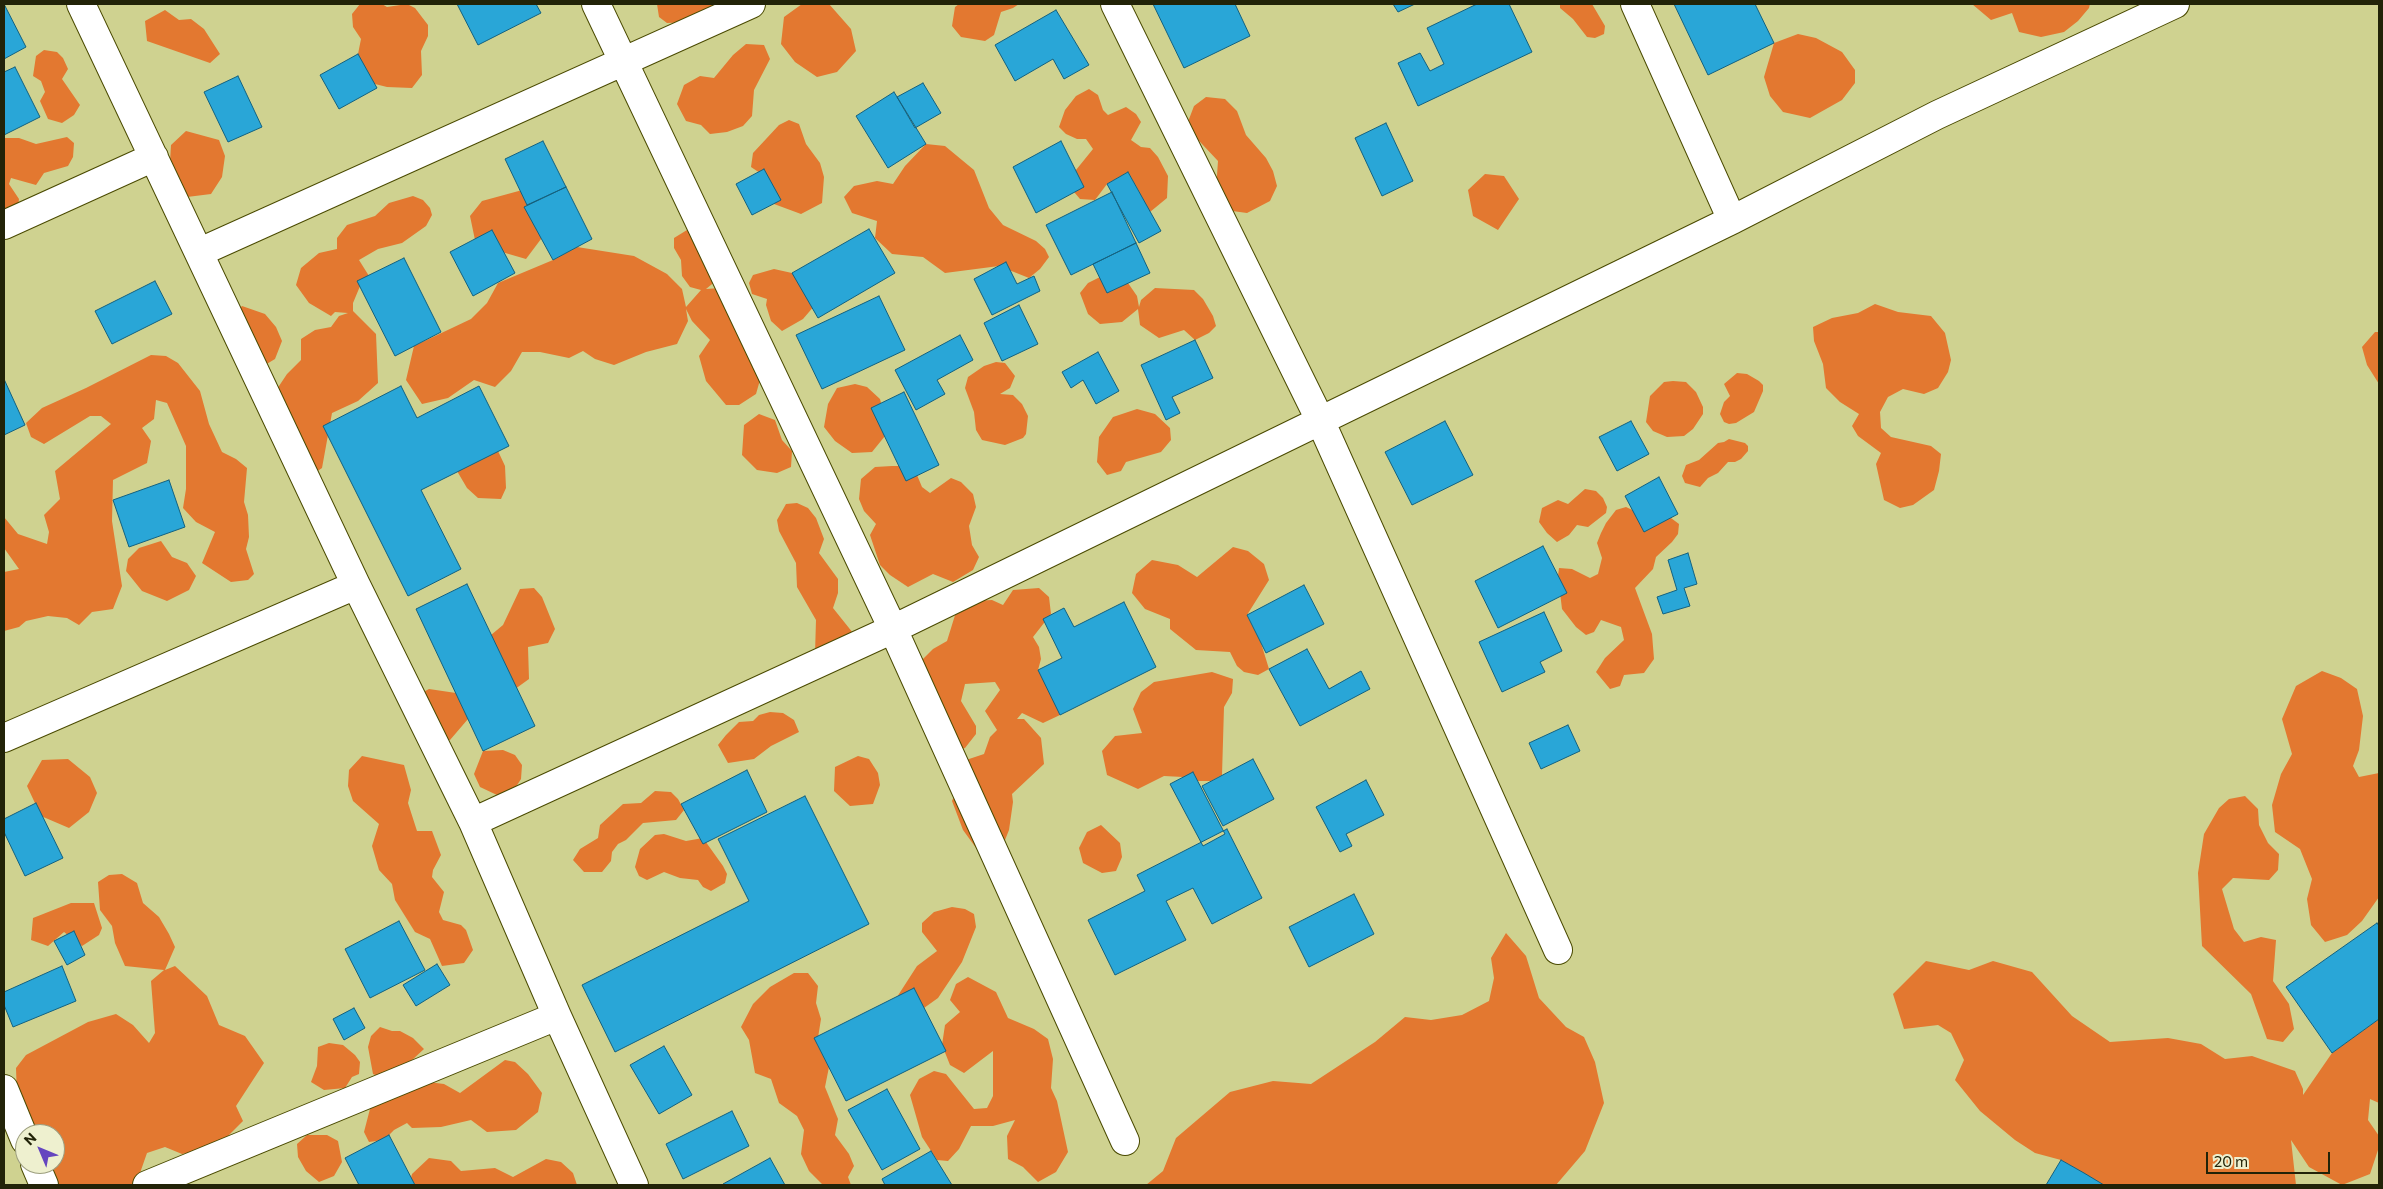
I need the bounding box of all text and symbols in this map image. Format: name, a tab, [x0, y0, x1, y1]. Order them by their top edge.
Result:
north arrow	[15, 1124, 65, 1174]
text: N	[20, 1129, 39, 1148]
scale bar	[2208, 1142, 2332, 1174]
text: 20 m	[2214, 1152, 2248, 1170]

